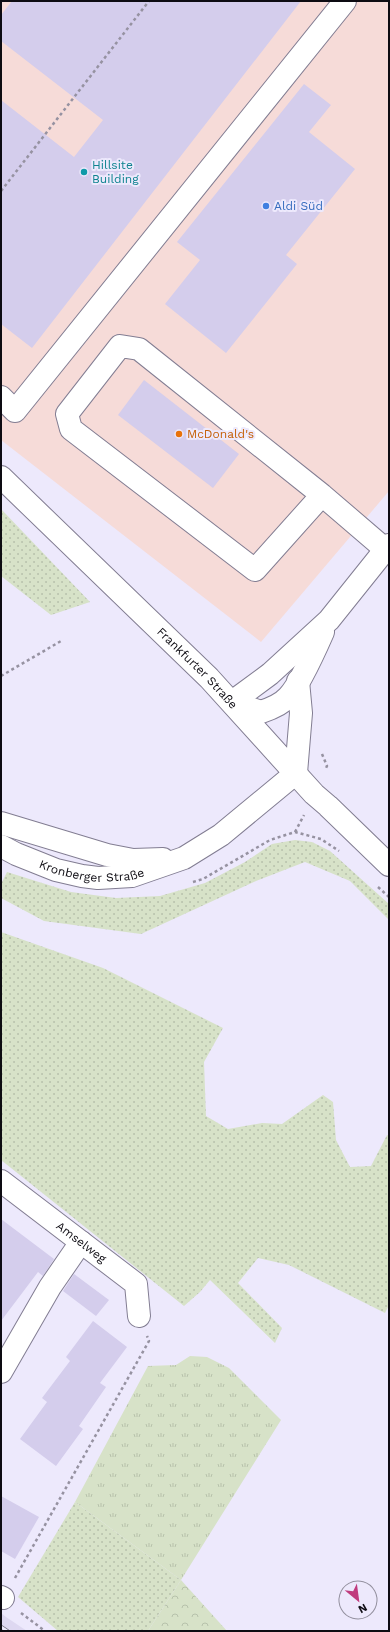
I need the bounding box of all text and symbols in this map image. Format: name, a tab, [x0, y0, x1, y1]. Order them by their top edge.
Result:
place label: Hillsite Building	[92, 158, 139, 186]
marker: Hillsite Building	[79, 167, 89, 177]
place label: Aldi Süd	[274, 199, 323, 213]
marker: Aldi Süd	[261, 201, 271, 211]
place label: McDonald's	[187, 427, 254, 441]
marker: McDonald's	[174, 429, 184, 439]
street label: Frankfurter Straße	[154, 625, 240, 712]
street label: Kronberger Straße	[37, 857, 146, 885]
street label: Amselweg	[53, 1219, 110, 1266]
north arrow	[338, 1580, 378, 1620]
text: N	[356, 1601, 369, 1616]

